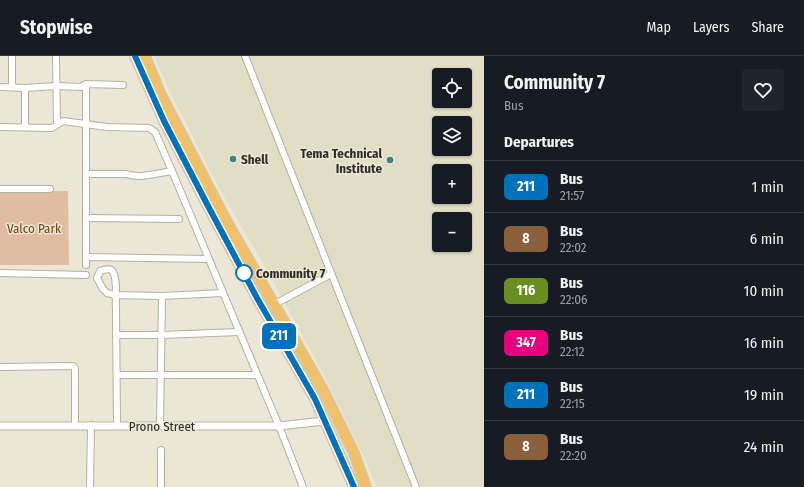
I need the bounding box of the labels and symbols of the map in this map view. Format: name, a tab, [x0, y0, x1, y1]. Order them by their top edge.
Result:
place label: Tema Technical Institute	[300, 146, 382, 176]
place label: Shell	[241, 152, 269, 167]
marker: Shell	[228, 154, 238, 164]
marker: Tema Technical Institute	[385, 155, 395, 165]
park label: Valco Park	[7, 221, 62, 236]
marker: Community 7	[235, 264, 253, 282]
place label: Community 7	[256, 266, 326, 281]
line badge: 211	[256, 323, 302, 349]
street label: Prono Street	[129, 419, 196, 434]

